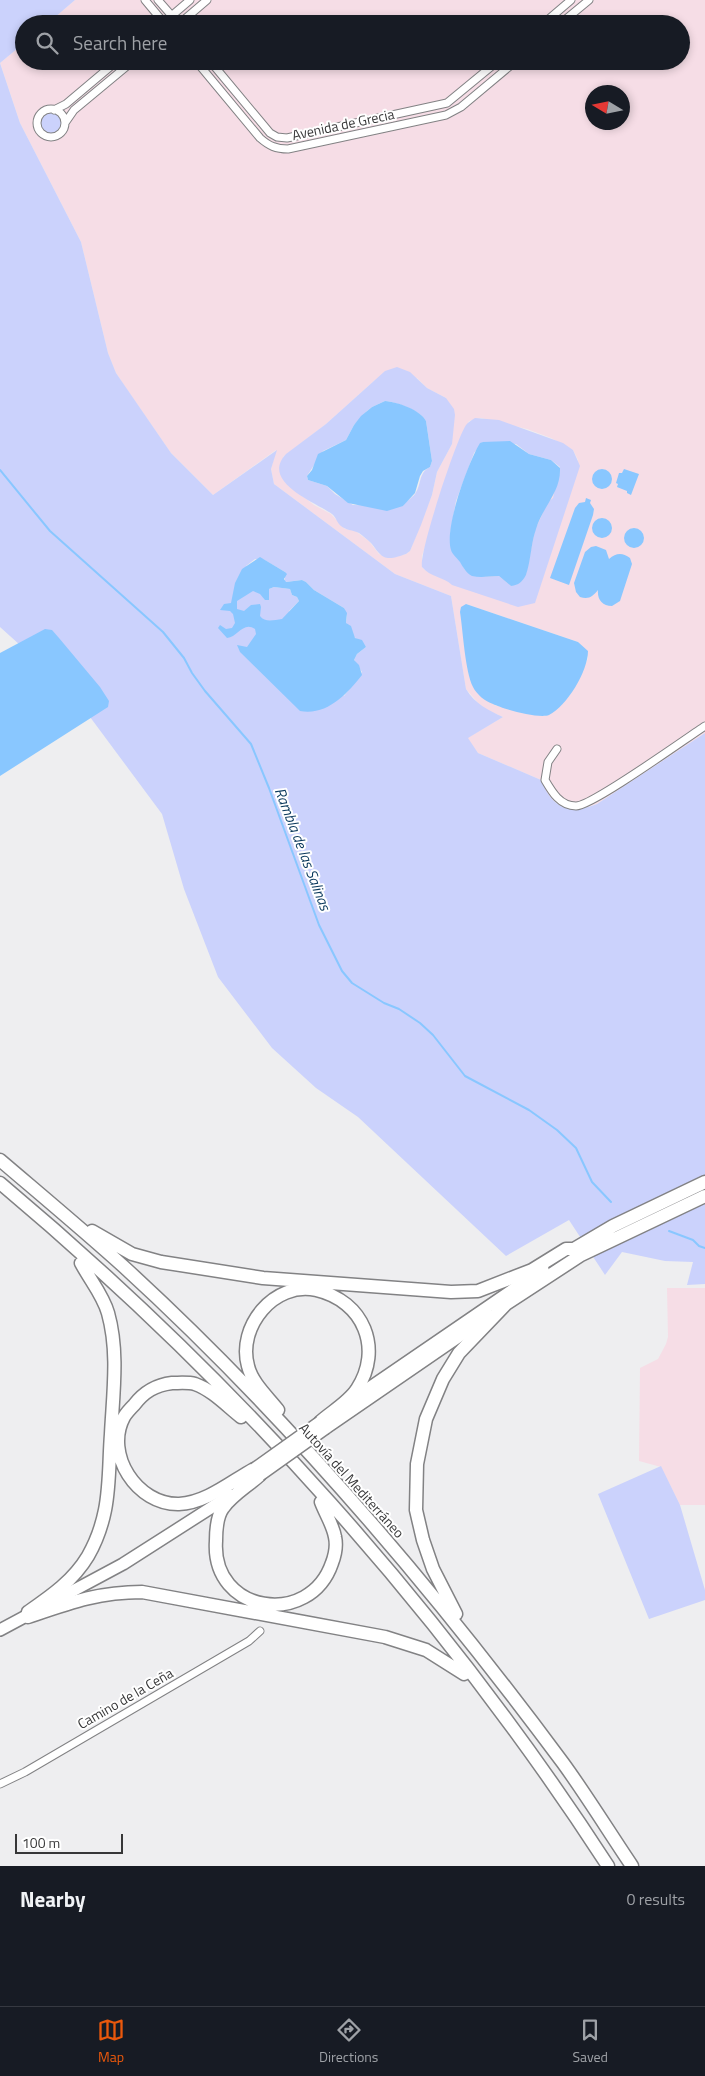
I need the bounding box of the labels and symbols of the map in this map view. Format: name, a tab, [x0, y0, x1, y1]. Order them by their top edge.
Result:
north arrow	[585, 85, 630, 130]
street label: Avenida de Grecia	[290, 103, 396, 145]
water label: Rambla de las Salinas	[269, 784, 338, 915]
street label: Autovía del Mediterráneo	[294, 1418, 410, 1542]
street label: Camino de la Ceña	[73, 1662, 177, 1734]
scale bar	[15, 1831, 122, 1854]

